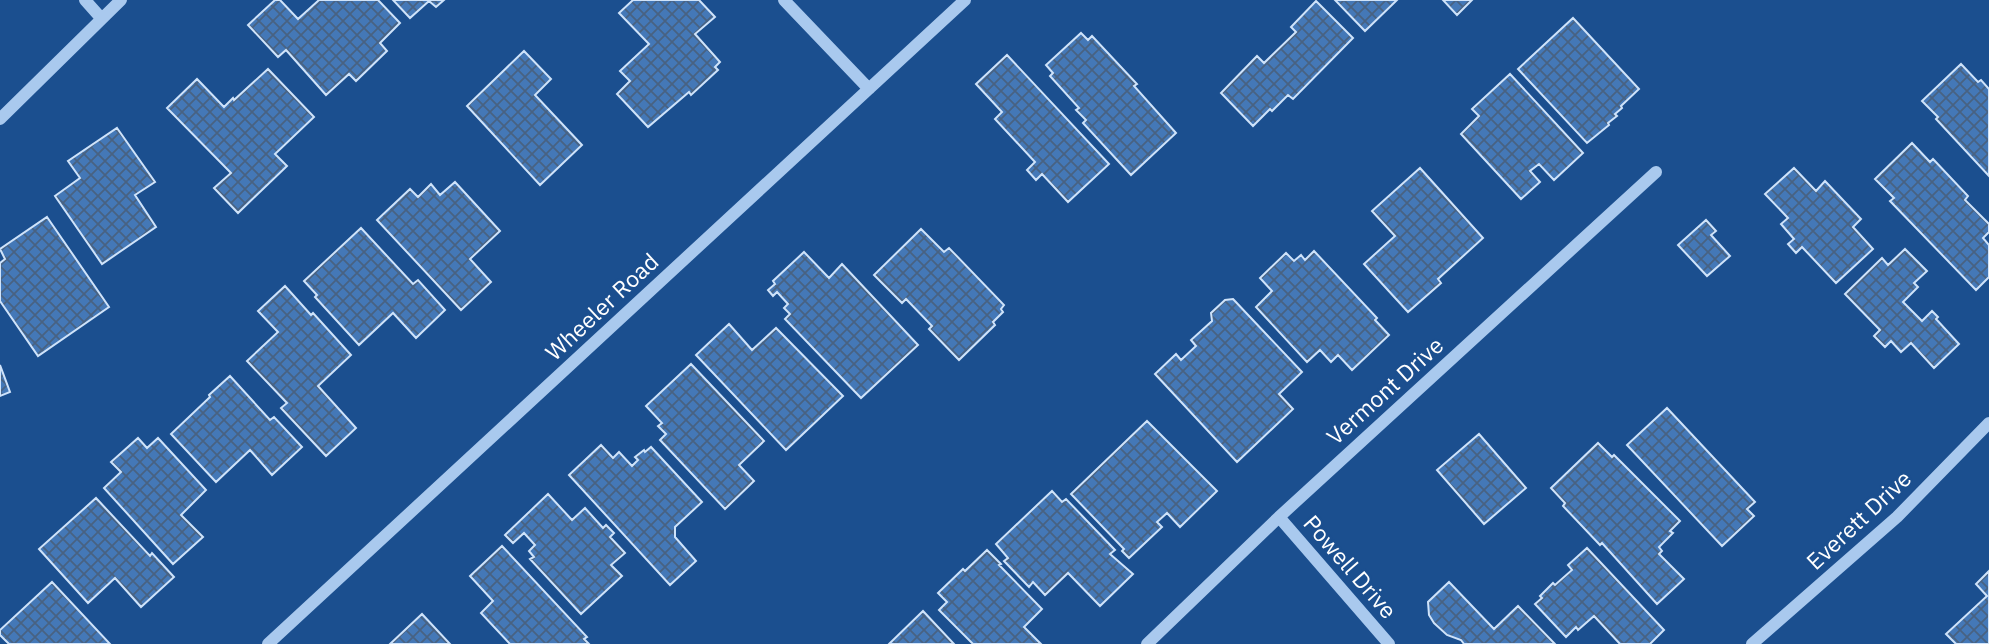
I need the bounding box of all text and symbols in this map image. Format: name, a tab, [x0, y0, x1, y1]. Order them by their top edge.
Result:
street label: Wheeler Road	[538, 246, 664, 366]
street label: Vermont Drive	[1320, 330, 1449, 451]
street label: Everett Drive	[1799, 463, 1917, 576]
street label: Powell Drive	[1298, 508, 1404, 624]

